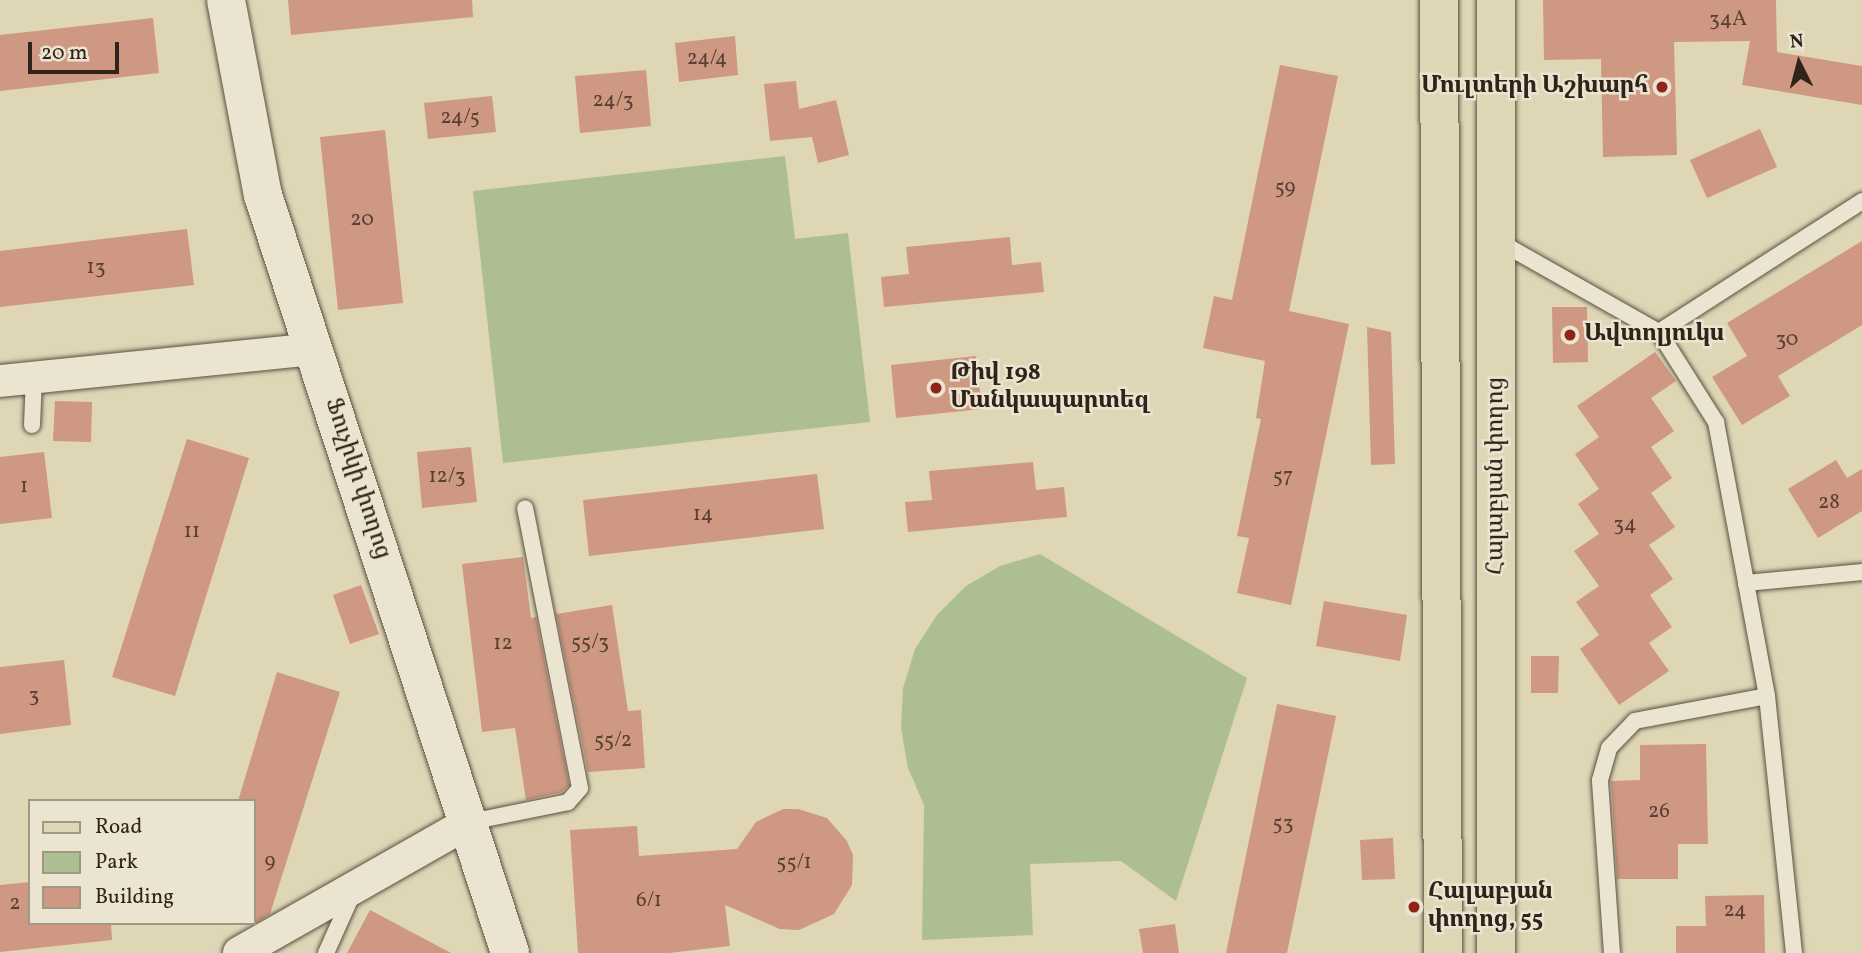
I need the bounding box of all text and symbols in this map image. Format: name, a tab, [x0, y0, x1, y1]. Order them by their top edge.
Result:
house number: 34A	[1709, 7, 1747, 33]
scale bar	[32, 28, 122, 72]
north arrow	[1764, 28, 1834, 98]
text: N	[1789, 28, 1805, 56]
text: 20 m	[41, 39, 87, 68]
house number: 24/4	[687, 46, 727, 72]
place label: Մուլտերի Աշխարհ	[1421, 73, 1648, 101]
marker: Մուլտերի Աշխարհ	[1654, 79, 1670, 95]
house number: 24/3	[593, 88, 633, 114]
house number: 24/5	[440, 105, 480, 131]
house number: 59	[1275, 175, 1295, 201]
house number: 20	[350, 207, 374, 233]
house number: 13	[87, 255, 105, 281]
place label: Ավտոլյուկս	[1584, 321, 1724, 349]
marker: Ավտոլյուկս	[1562, 327, 1578, 343]
house number: 30	[1776, 327, 1798, 353]
place label: Թիվ 198 Մանկապարտեզ	[950, 360, 1150, 416]
street label: Հալաբյան փողոց	[1483, 377, 1511, 575]
marker: Թիվ 198 Մանկապարտեզ	[928, 380, 944, 396]
street label: Ֆուչիկի փողոց	[317, 395, 397, 563]
house number: 12/3	[428, 464, 466, 490]
house number: 57	[1273, 464, 1293, 490]
house number: 1	[20, 474, 28, 500]
house number: 28	[1818, 490, 1840, 516]
house number: 14	[693, 502, 713, 528]
house number: 34	[1613, 512, 1637, 538]
house number: 11	[184, 519, 200, 545]
house number: 55/3	[571, 630, 609, 656]
house number: 12	[493, 631, 513, 657]
house number: 3	[29, 683, 39, 709]
house number: 55/2	[594, 728, 632, 754]
legend	[28, 799, 256, 925]
house number: 26	[1648, 799, 1670, 825]
house number: 53	[1273, 811, 1293, 837]
text: Road	[95, 813, 142, 842]
text: Park	[95, 848, 138, 877]
house number: 9	[265, 849, 275, 875]
house number: 55/1	[776, 850, 812, 876]
place label: Հալաբյան փողոց, 55	[1428, 879, 1553, 935]
text: Building	[95, 883, 174, 912]
house number: 6/1	[636, 888, 662, 914]
house number: 2	[9, 891, 21, 917]
house number: 24	[1723, 898, 1747, 924]
marker: Հալաբյան փողոց, 55	[1406, 899, 1422, 915]

